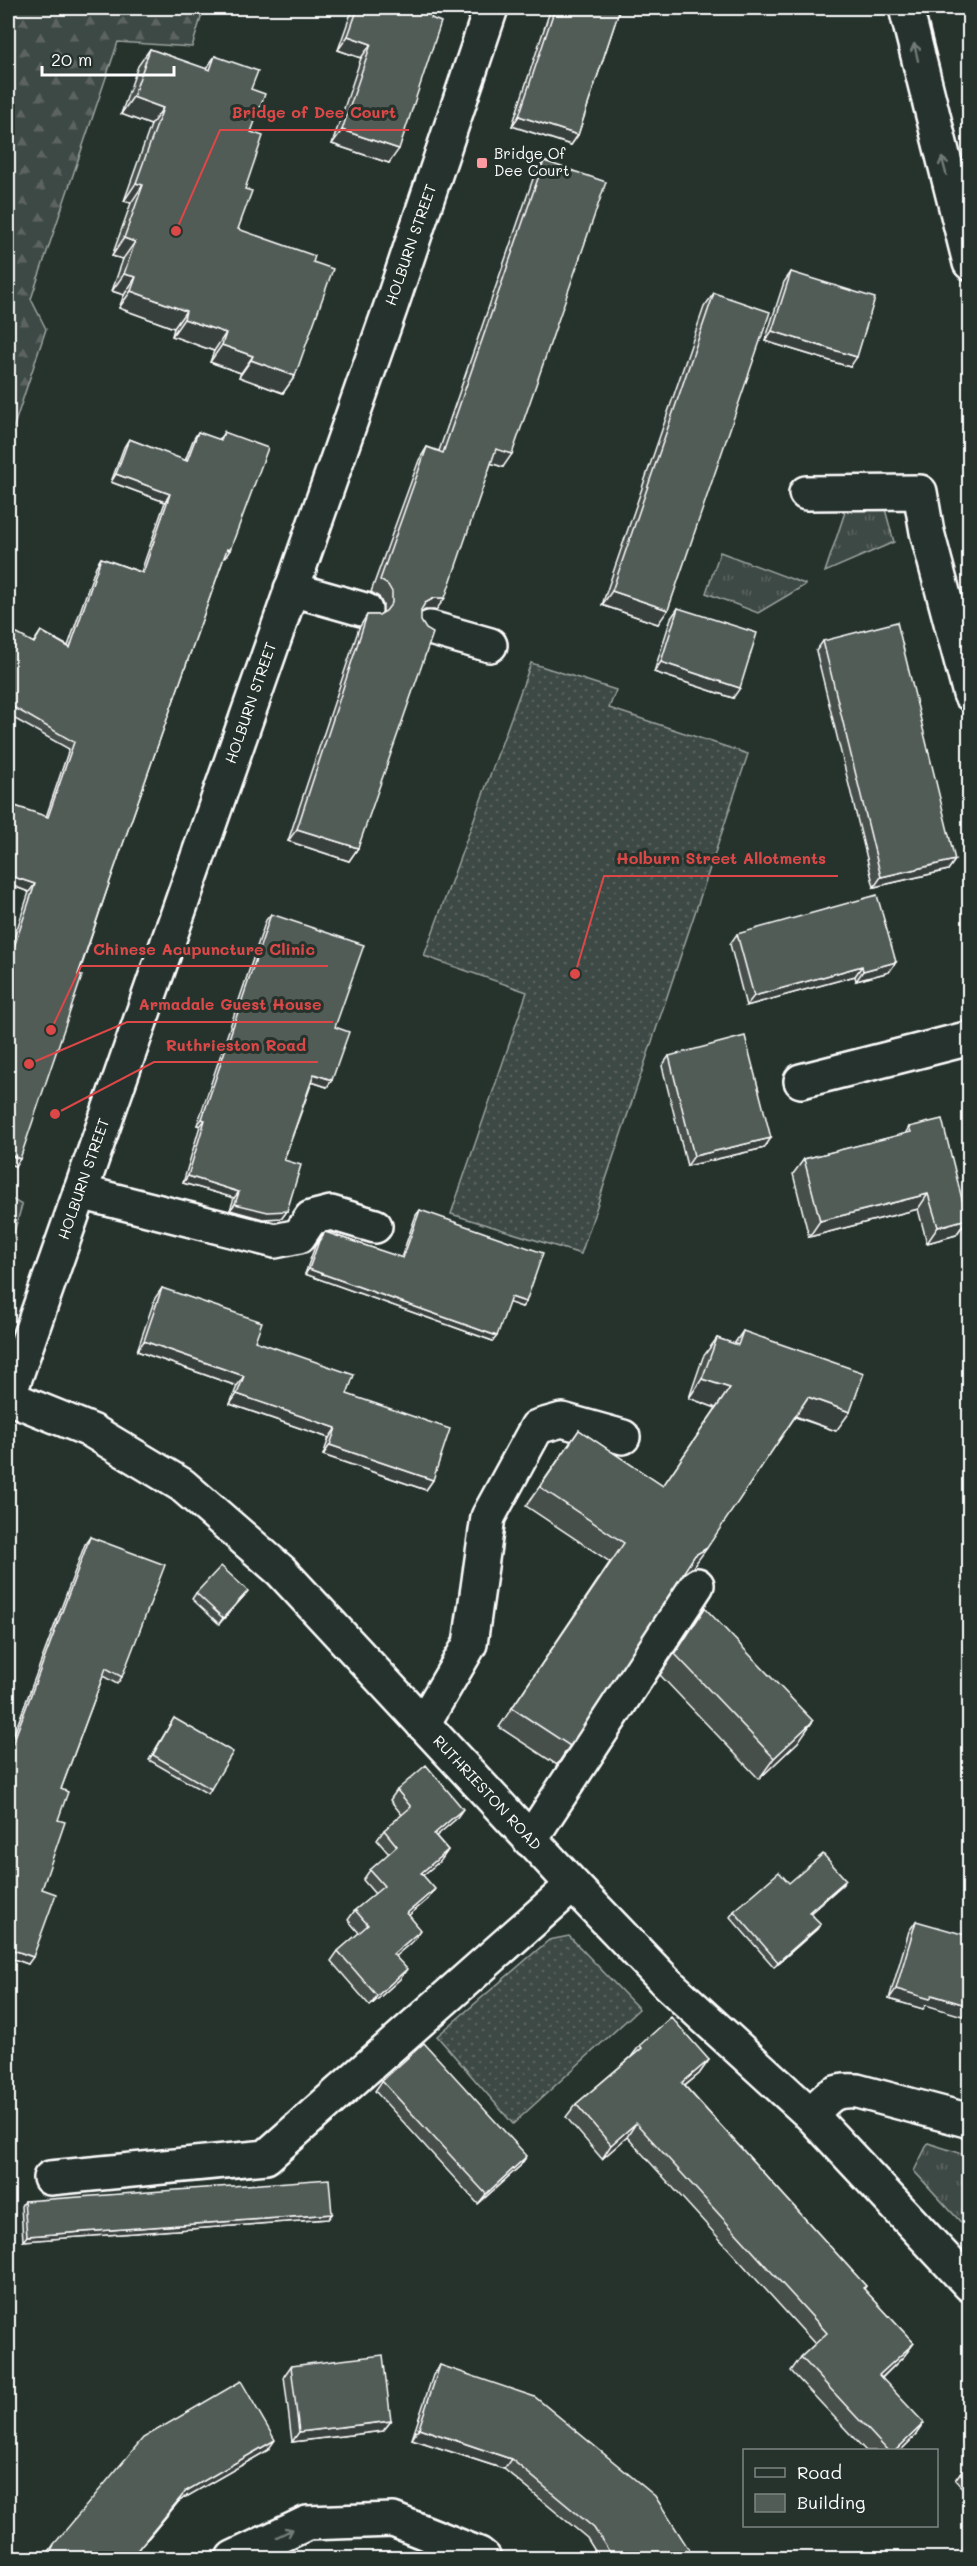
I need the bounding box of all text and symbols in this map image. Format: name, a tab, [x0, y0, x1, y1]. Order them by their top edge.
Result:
scale bar	[42, 39, 174, 77]
one-way arrow	[909, 43, 921, 62]
text: 20 m	[51, 47, 92, 71]
callout: Bridge of Dee Court	[220, 96, 409, 130]
text: Bridge of Dee Court	[232, 101, 396, 122]
place label: Bridge Of Dee Court	[494, 143, 570, 180]
marker: Bridge Of Dee Court	[475, 156, 489, 170]
one-way arrow	[938, 156, 949, 175]
street label: HOLBURN STREET	[380, 181, 440, 308]
street label: HOLBURN STREET	[220, 639, 280, 766]
callout: Holburn Street Allotments	[604, 842, 838, 876]
text: Holburn Street Allotments	[616, 847, 826, 868]
callout: Chinese Acupuncture Clinic	[81, 932, 328, 966]
text: Chinese Acupuncture Clinic	[93, 938, 315, 959]
callout: Armadale Guest House	[127, 988, 333, 1022]
text: Armadale Guest House	[139, 993, 321, 1014]
callout: Ruthrieston Road	[154, 1028, 318, 1062]
text: Ruthrieston Road	[166, 1034, 306, 1055]
street label: HOLBURN STREET	[53, 1115, 113, 1242]
street label: RUTHRIESTON ROAD	[429, 1731, 546, 1854]
legend	[743, 2449, 938, 2527]
text: Road	[797, 2460, 842, 2484]
text: Building	[797, 2490, 865, 2514]
one-way arrow	[276, 2526, 294, 2538]

